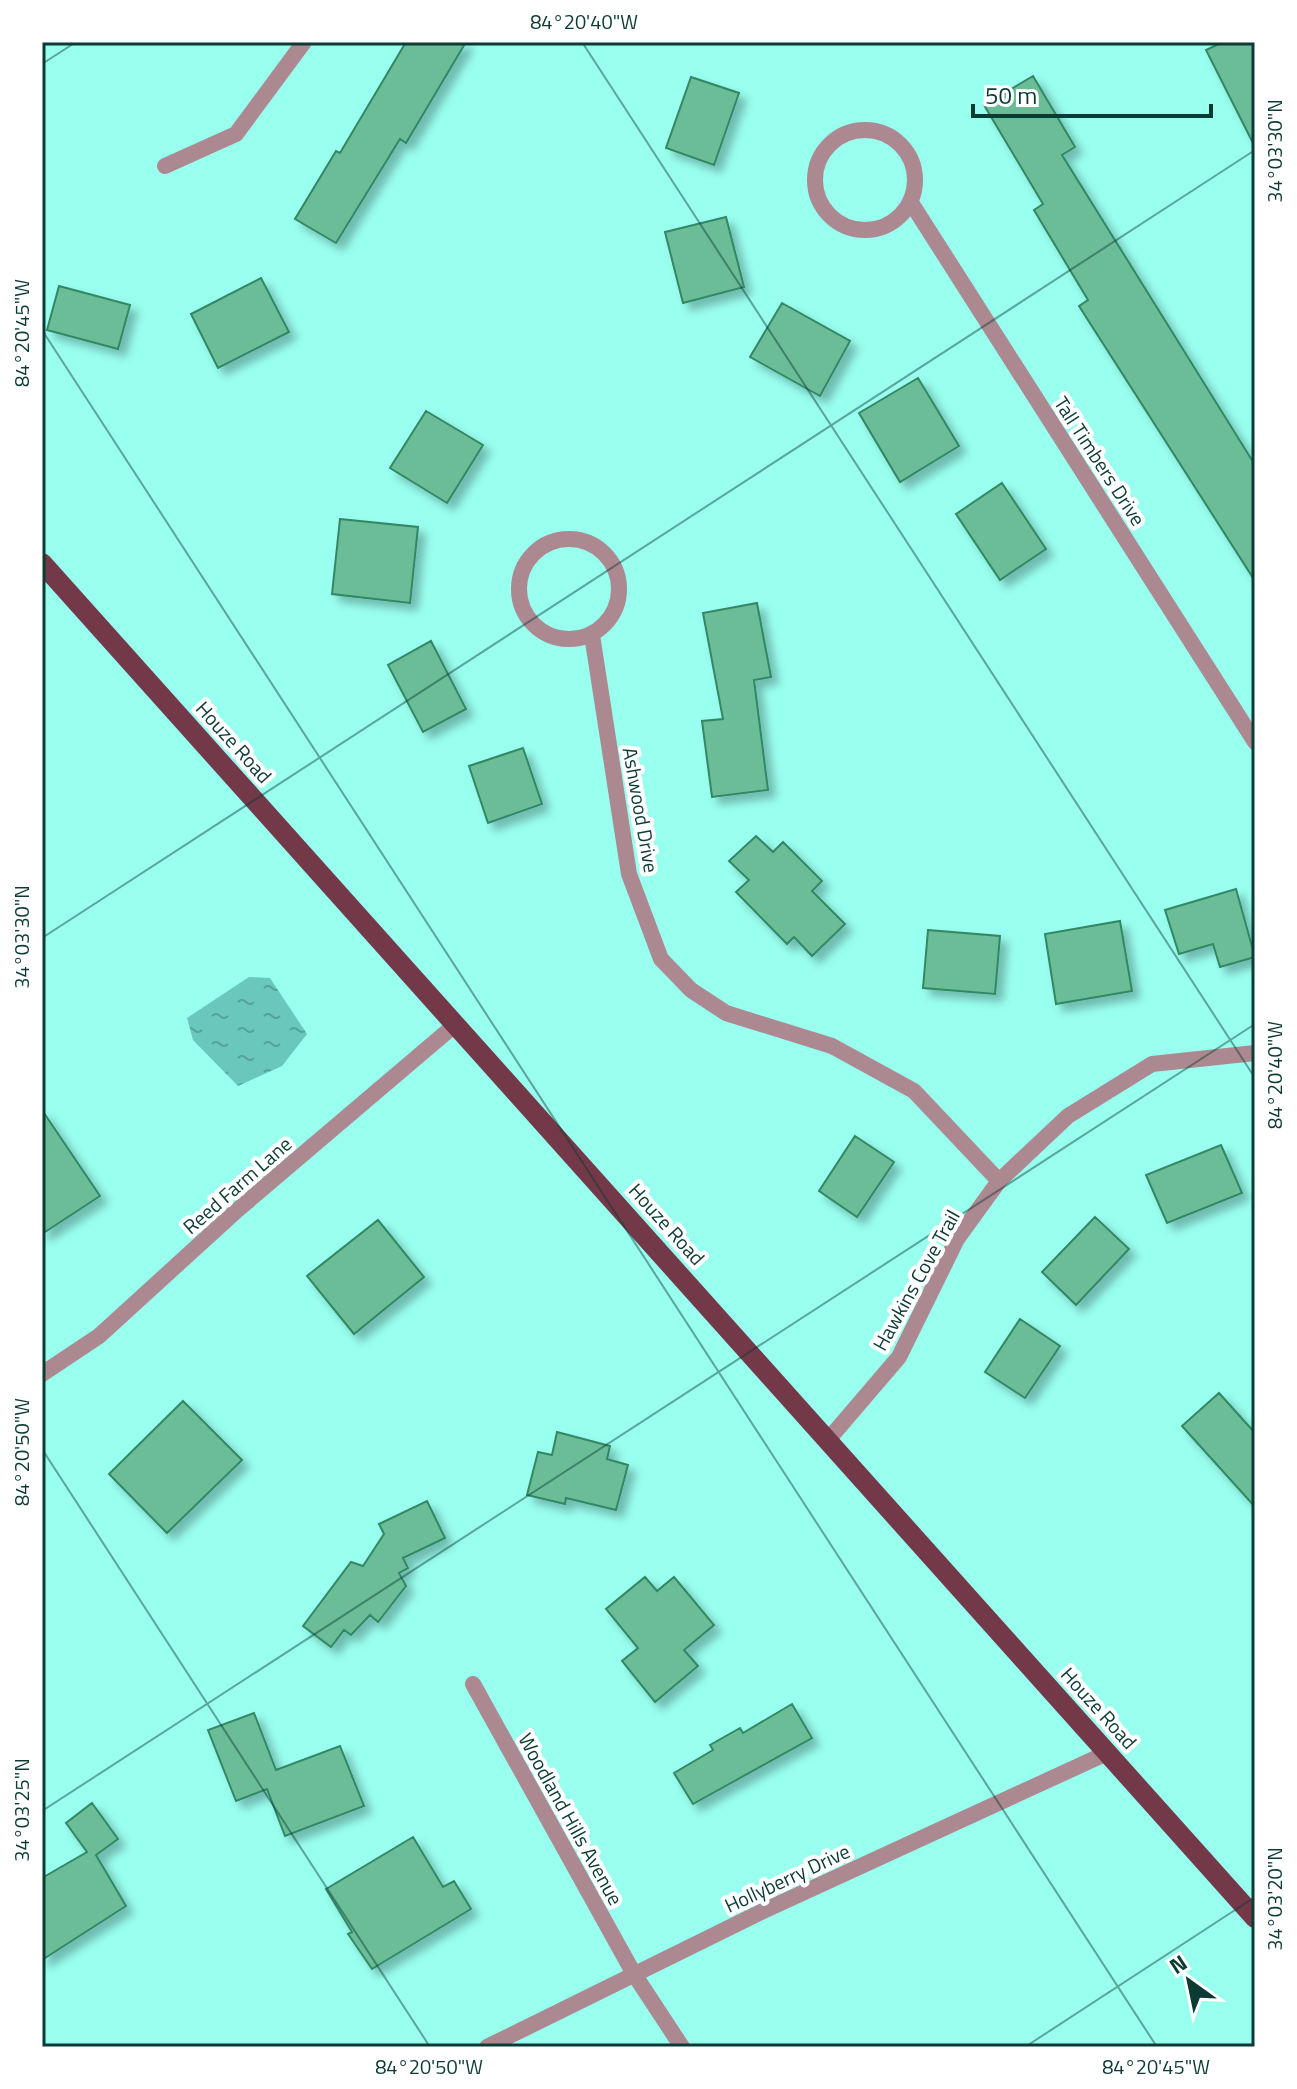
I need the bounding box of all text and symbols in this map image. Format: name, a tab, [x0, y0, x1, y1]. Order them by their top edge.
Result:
text: 84°20'40"W	[530, 6, 638, 37]
scale bar	[973, 68, 1211, 118]
text: 50 m	[985, 77, 1037, 113]
text: 34°03'30"N	[1259, 99, 1290, 203]
text: 84°20'45"W	[6, 279, 37, 387]
street label: Tall Timbers Drive	[1046, 390, 1154, 532]
street label: Houze Road	[189, 694, 279, 790]
street label: Ashwood Drive	[615, 745, 667, 875]
text: 34°03'30"N	[6, 885, 37, 989]
text: 84°20'40"W	[1259, 1021, 1290, 1129]
street label: Reed Farm Lane	[176, 1129, 298, 1241]
street label: Houze Road	[622, 1176, 712, 1272]
street label: Hawkins Cove Trail	[864, 1204, 968, 1356]
text: 84°20'50"W	[6, 1398, 37, 1506]
street label: Houze Road	[1054, 1660, 1144, 1756]
street label: Woodland Hills Avenue	[511, 1727, 631, 1911]
text: 34°03'25"N	[6, 1758, 37, 1862]
street label: Hollyberry Drive	[719, 1835, 855, 1921]
text: 34°03'20"N	[1259, 1847, 1290, 1951]
north arrow	[1149, 1941, 1229, 2021]
text: N	[1162, 1946, 1194, 1983]
text: 84°20'50"W	[375, 2051, 483, 2082]
text: 84°20'45"W	[1102, 2051, 1210, 2082]

